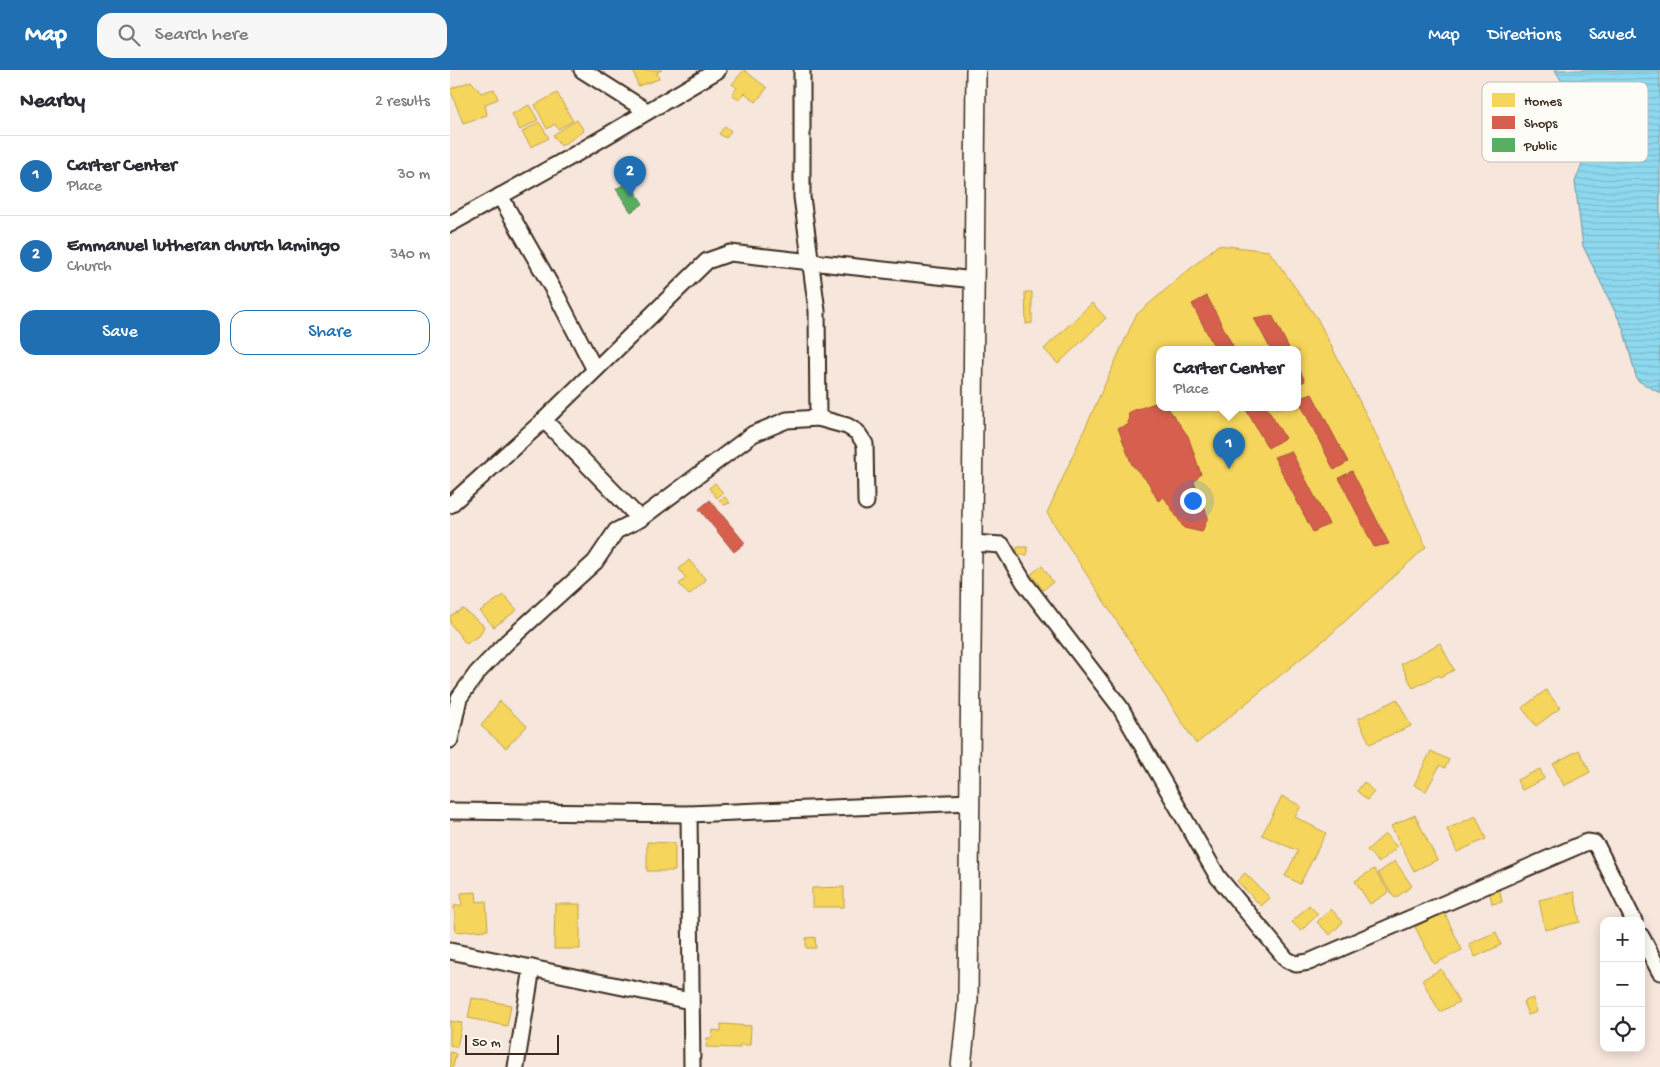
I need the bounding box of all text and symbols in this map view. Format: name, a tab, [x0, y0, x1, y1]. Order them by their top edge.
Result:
search box	[97, 13, 447, 58]
text: Map	[25, 21, 67, 50]
icon: search	[115, 21, 143, 49]
text: Search here	[155, 24, 248, 47]
text: Map	[1428, 25, 1460, 46]
text: Directions	[1488, 25, 1561, 46]
text: Saved	[1589, 25, 1635, 46]
legend	[1482, 82, 1648, 162]
text: Nearby	[20, 90, 85, 115]
text: 2 results	[375, 93, 430, 112]
text: Homes	[1524, 94, 1562, 111]
text: Shops	[1524, 116, 1558, 133]
text: Public	[1523, 139, 1558, 156]
text: Carter Center	[67, 155, 177, 178]
pin: 2	[614, 156, 646, 197]
text: 1	[33, 166, 39, 185]
text: 30 m	[397, 166, 430, 185]
text: Place	[67, 178, 102, 197]
text: Emmanuel lutheran church lamingo	[67, 235, 340, 258]
text: 2	[32, 246, 40, 265]
text: 340 m	[390, 246, 430, 265]
text: Church	[67, 258, 111, 277]
button: Save	[20, 310, 220, 355]
button: Share	[230, 310, 430, 355]
popup	[1156, 346, 1301, 411]
text: Carter Center	[1174, 358, 1283, 381]
text: Place	[1174, 381, 1209, 400]
pin: 1	[1213, 428, 1245, 469]
your location	[1180, 488, 1206, 514]
map controls	[1600, 917, 1645, 1052]
button: +	[1600, 917, 1645, 962]
button: −	[1600, 962, 1645, 1007]
button: locate	[1600, 1007, 1645, 1052]
scale bar	[465, 1032, 559, 1055]
text: 50 m	[472, 1035, 501, 1052]

